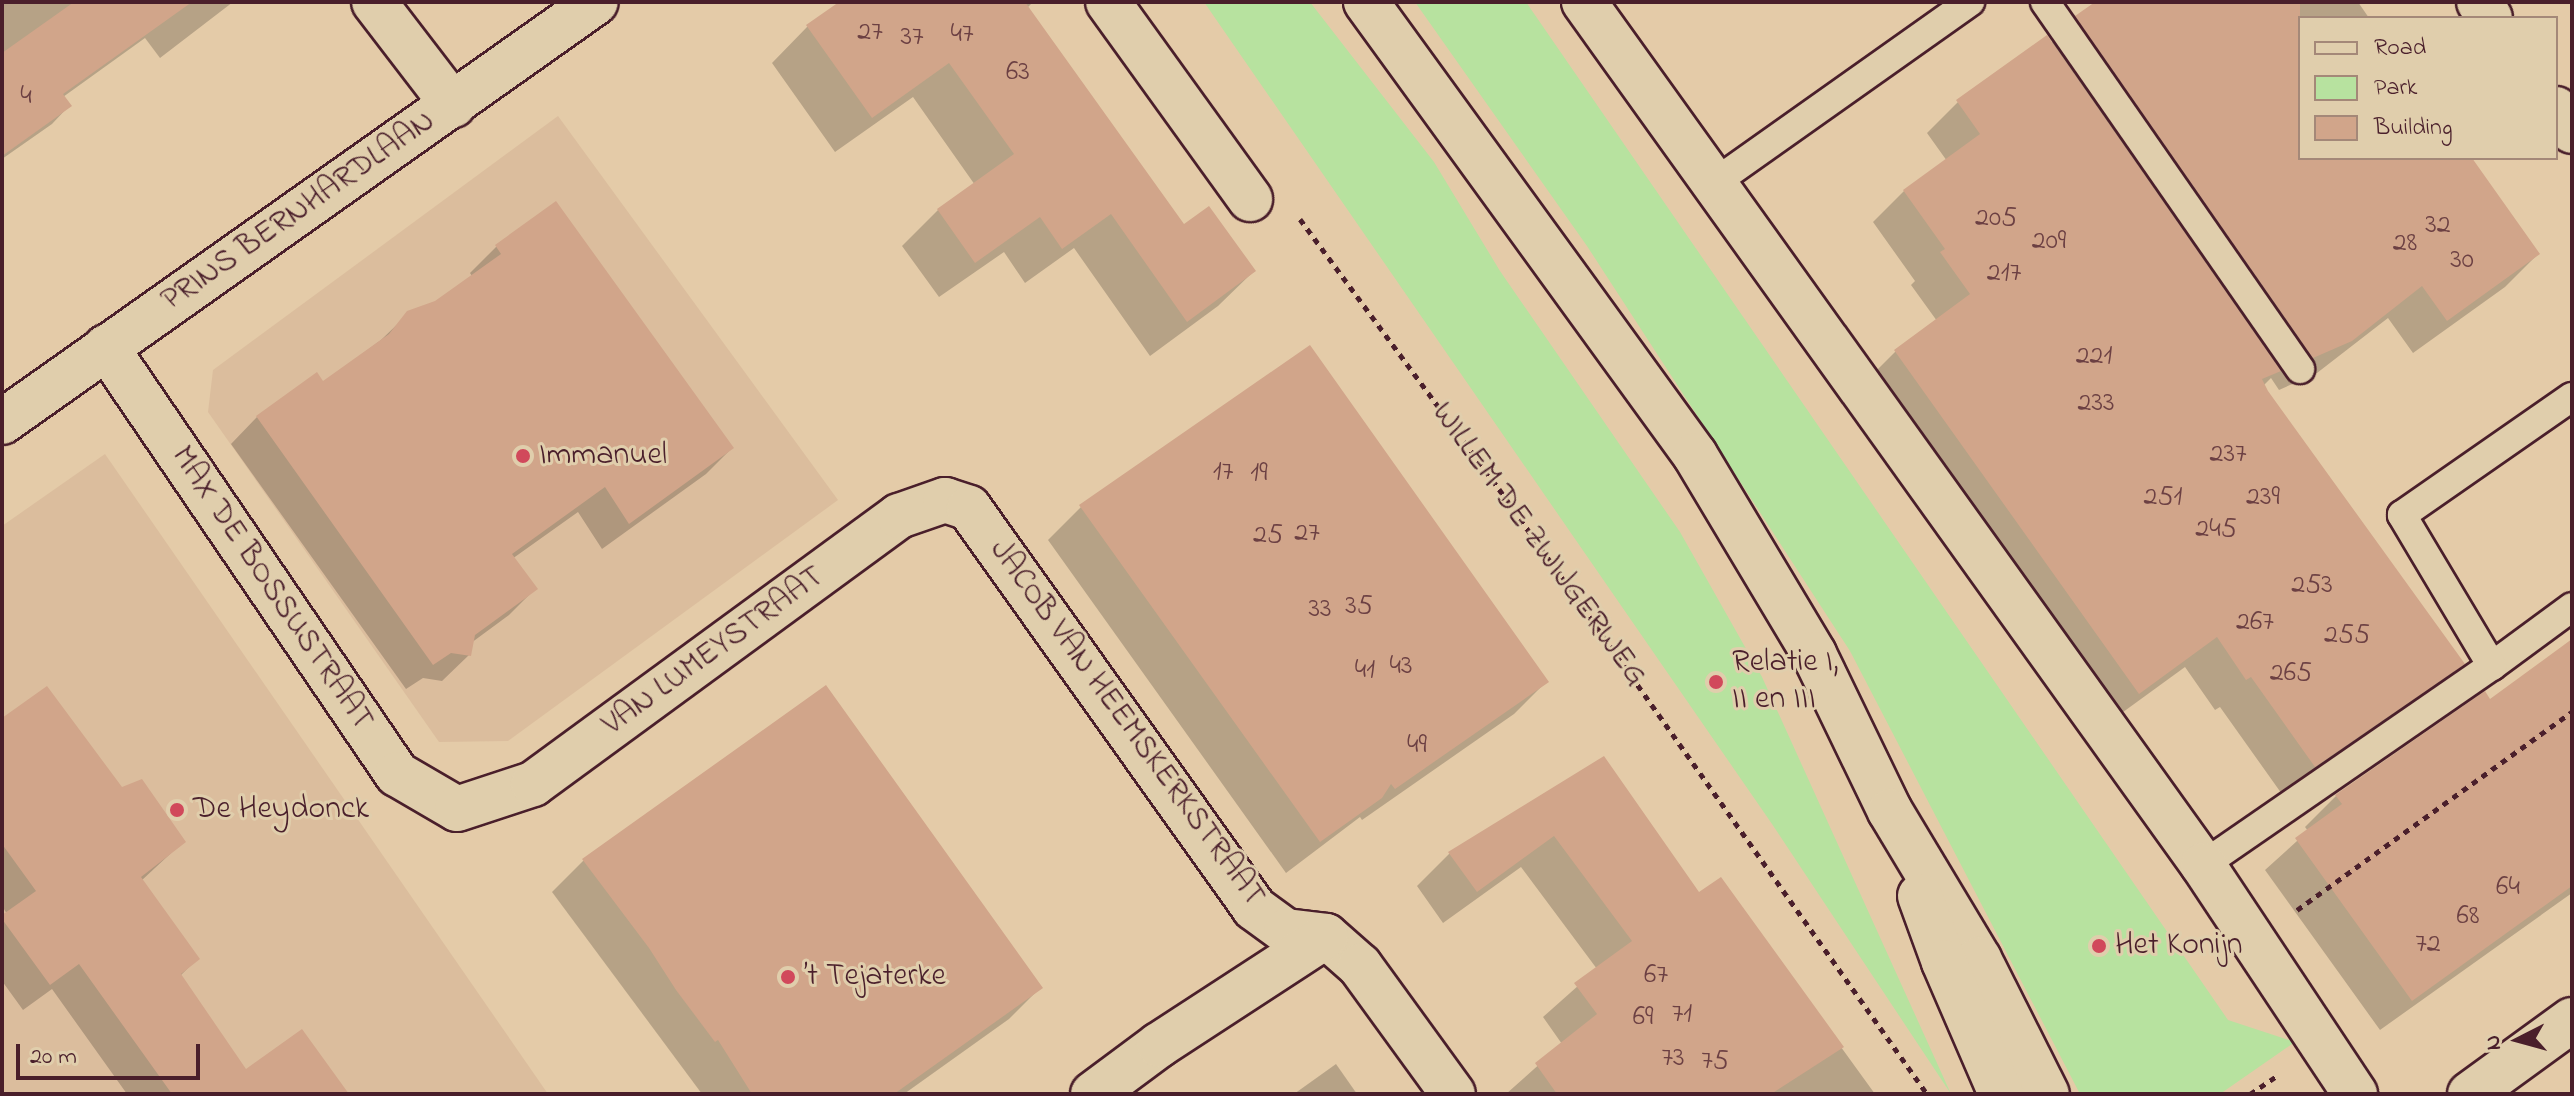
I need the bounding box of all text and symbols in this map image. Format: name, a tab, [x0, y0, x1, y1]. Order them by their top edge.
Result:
house number: 27	[857, 16, 883, 50]
legend	[2298, 16, 2558, 160]
house number: 47	[950, 18, 974, 52]
house number: 37	[900, 21, 924, 55]
text: Road	[2374, 31, 2426, 66]
house number: 63	[1006, 56, 1030, 90]
text: Park	[2374, 71, 2417, 106]
house number: 4	[20, 80, 32, 114]
street label: PRINS BERNHARDLAAN	[155, 103, 443, 321]
text: Building	[2374, 111, 2453, 146]
house number: 205	[1975, 202, 2017, 236]
house number: 32	[2425, 209, 2451, 243]
house number: 209	[2032, 225, 2066, 259]
house number: 28	[2393, 227, 2417, 261]
house number: 30	[2450, 244, 2474, 278]
house number: 217	[1987, 257, 2021, 291]
house number: 221	[2076, 340, 2112, 374]
house number: 233	[2077, 387, 2115, 421]
street label: WILLEM DE ZWIJGERWEG	[1422, 396, 1654, 694]
place label: Immanuel	[539, 437, 667, 475]
house number: 237	[2209, 438, 2247, 472]
street label: MAX DE BOSSUSTRAAT	[162, 440, 380, 738]
marker: Immanuel	[514, 447, 532, 465]
house number: 17	[1213, 456, 1233, 490]
house number: 19	[1250, 457, 1268, 491]
house number: 251	[2144, 481, 2182, 515]
house number: 239	[2246, 481, 2280, 515]
house number: 245	[2195, 513, 2237, 547]
house number: 27	[1294, 517, 1320, 551]
house number: 25	[1253, 519, 1283, 553]
street label: JACOB VAN HEEMSKERKSTRAAT	[980, 533, 1272, 915]
street label: VAN LUMEYSTRAAT	[596, 559, 832, 745]
house number: 253	[2291, 569, 2333, 603]
house number: 35	[1345, 590, 1373, 624]
house number: 33	[1308, 593, 1332, 627]
house number: 267	[2236, 606, 2274, 640]
house number: 255	[2324, 619, 2370, 653]
place label: Relatie I, II en III	[1732, 645, 1839, 720]
house number: 43	[1389, 650, 1413, 684]
house number: 41	[1355, 654, 1375, 688]
house number: 265	[2270, 657, 2312, 691]
marker: Relatie I, II en III	[1707, 673, 1725, 691]
house number: 49	[1407, 729, 1427, 763]
place label: De Heydonck	[193, 791, 369, 829]
marker: De Heydonck	[168, 801, 186, 819]
house number: 64	[2496, 871, 2520, 905]
house number: 68	[2457, 900, 2479, 934]
place label: Het Konijn	[2115, 927, 2243, 965]
house number: 72	[2415, 928, 2441, 962]
marker: Het Konijn	[2090, 937, 2108, 955]
place label: ’t Tejaterke	[804, 958, 946, 996]
house number: 67	[1644, 959, 1668, 993]
marker: ’t Tejaterke	[779, 968, 797, 986]
house number: 71	[1672, 998, 1692, 1032]
north arrow	[2478, 1000, 2558, 1080]
house number: 69	[1633, 1001, 1653, 1035]
scale bar	[20, 1028, 204, 1078]
text: N	[2477, 1033, 2511, 1052]
text: 20 m	[30, 1040, 77, 1075]
house number: 73	[1661, 1042, 1685, 1076]
house number: 75	[1701, 1045, 1729, 1079]

